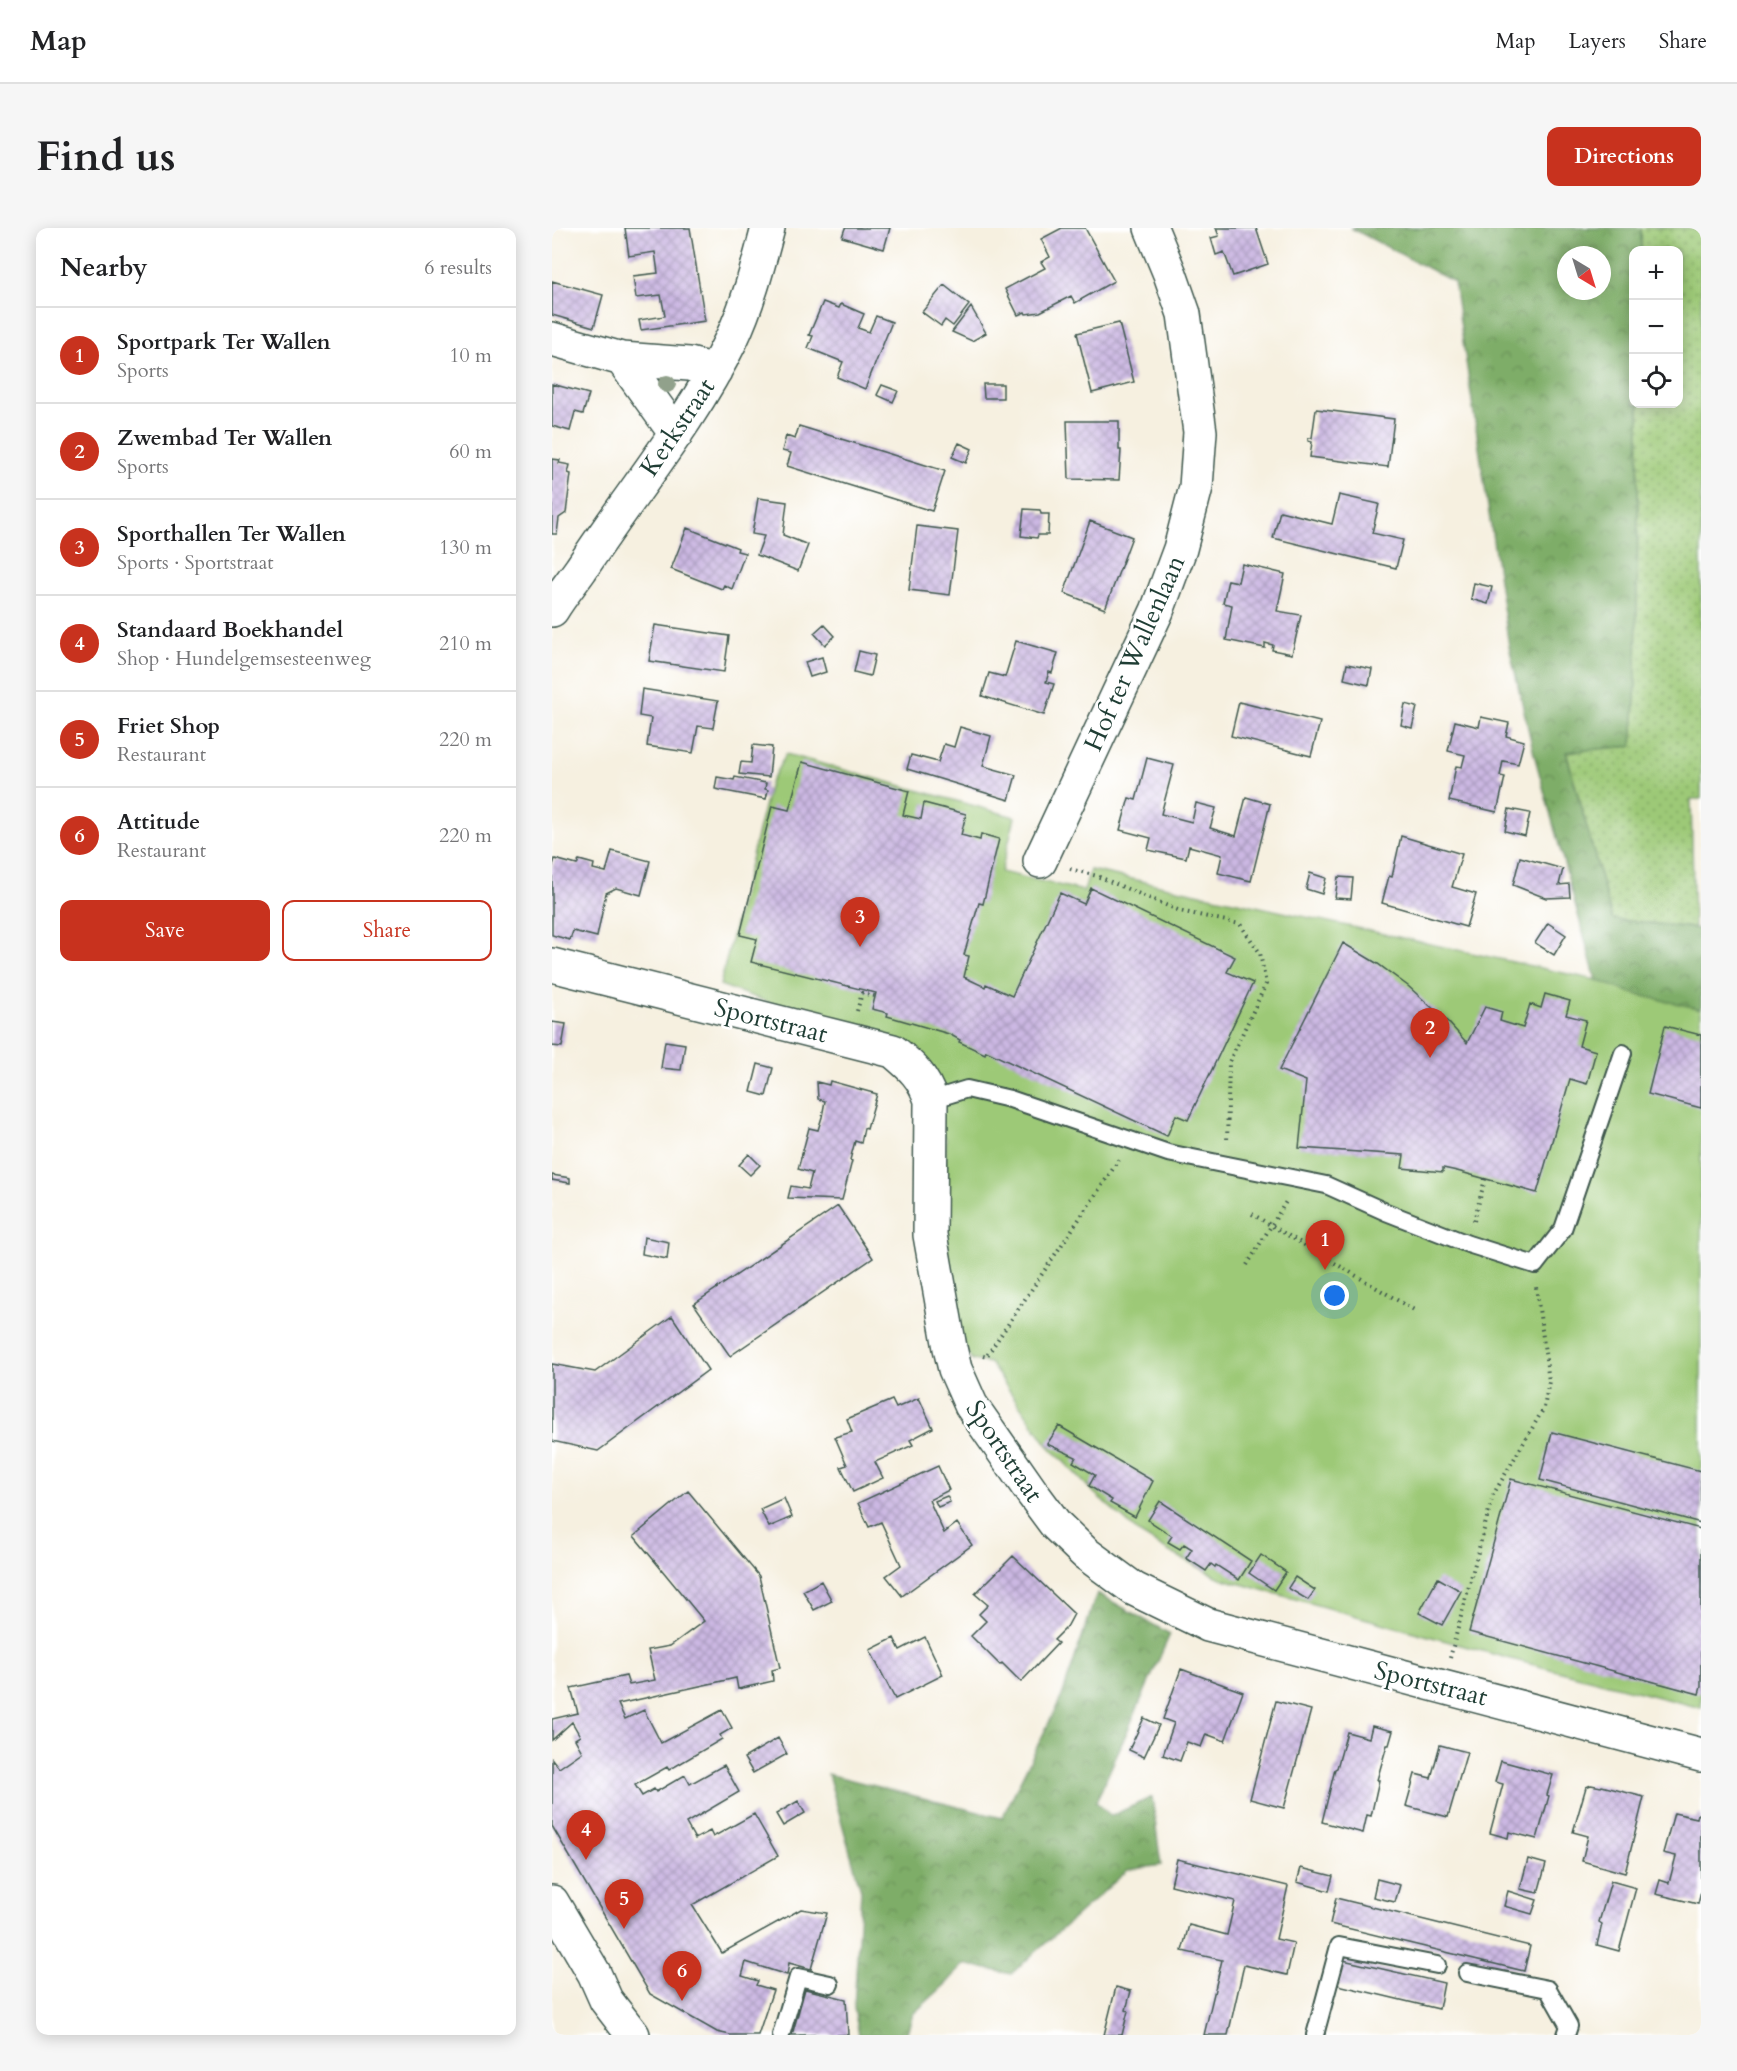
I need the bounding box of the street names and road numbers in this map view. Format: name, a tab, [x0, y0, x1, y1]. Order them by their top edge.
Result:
street label: Kerkstraat	[632, 371, 723, 483]
street label: Hof ter Wallenlaan	[1076, 550, 1193, 757]
street label: Sportstraat	[711, 990, 831, 1051]
street label: Sportstraat	[958, 1394, 1051, 1509]
street label: Sportstraat	[1371, 1653, 1491, 1714]

